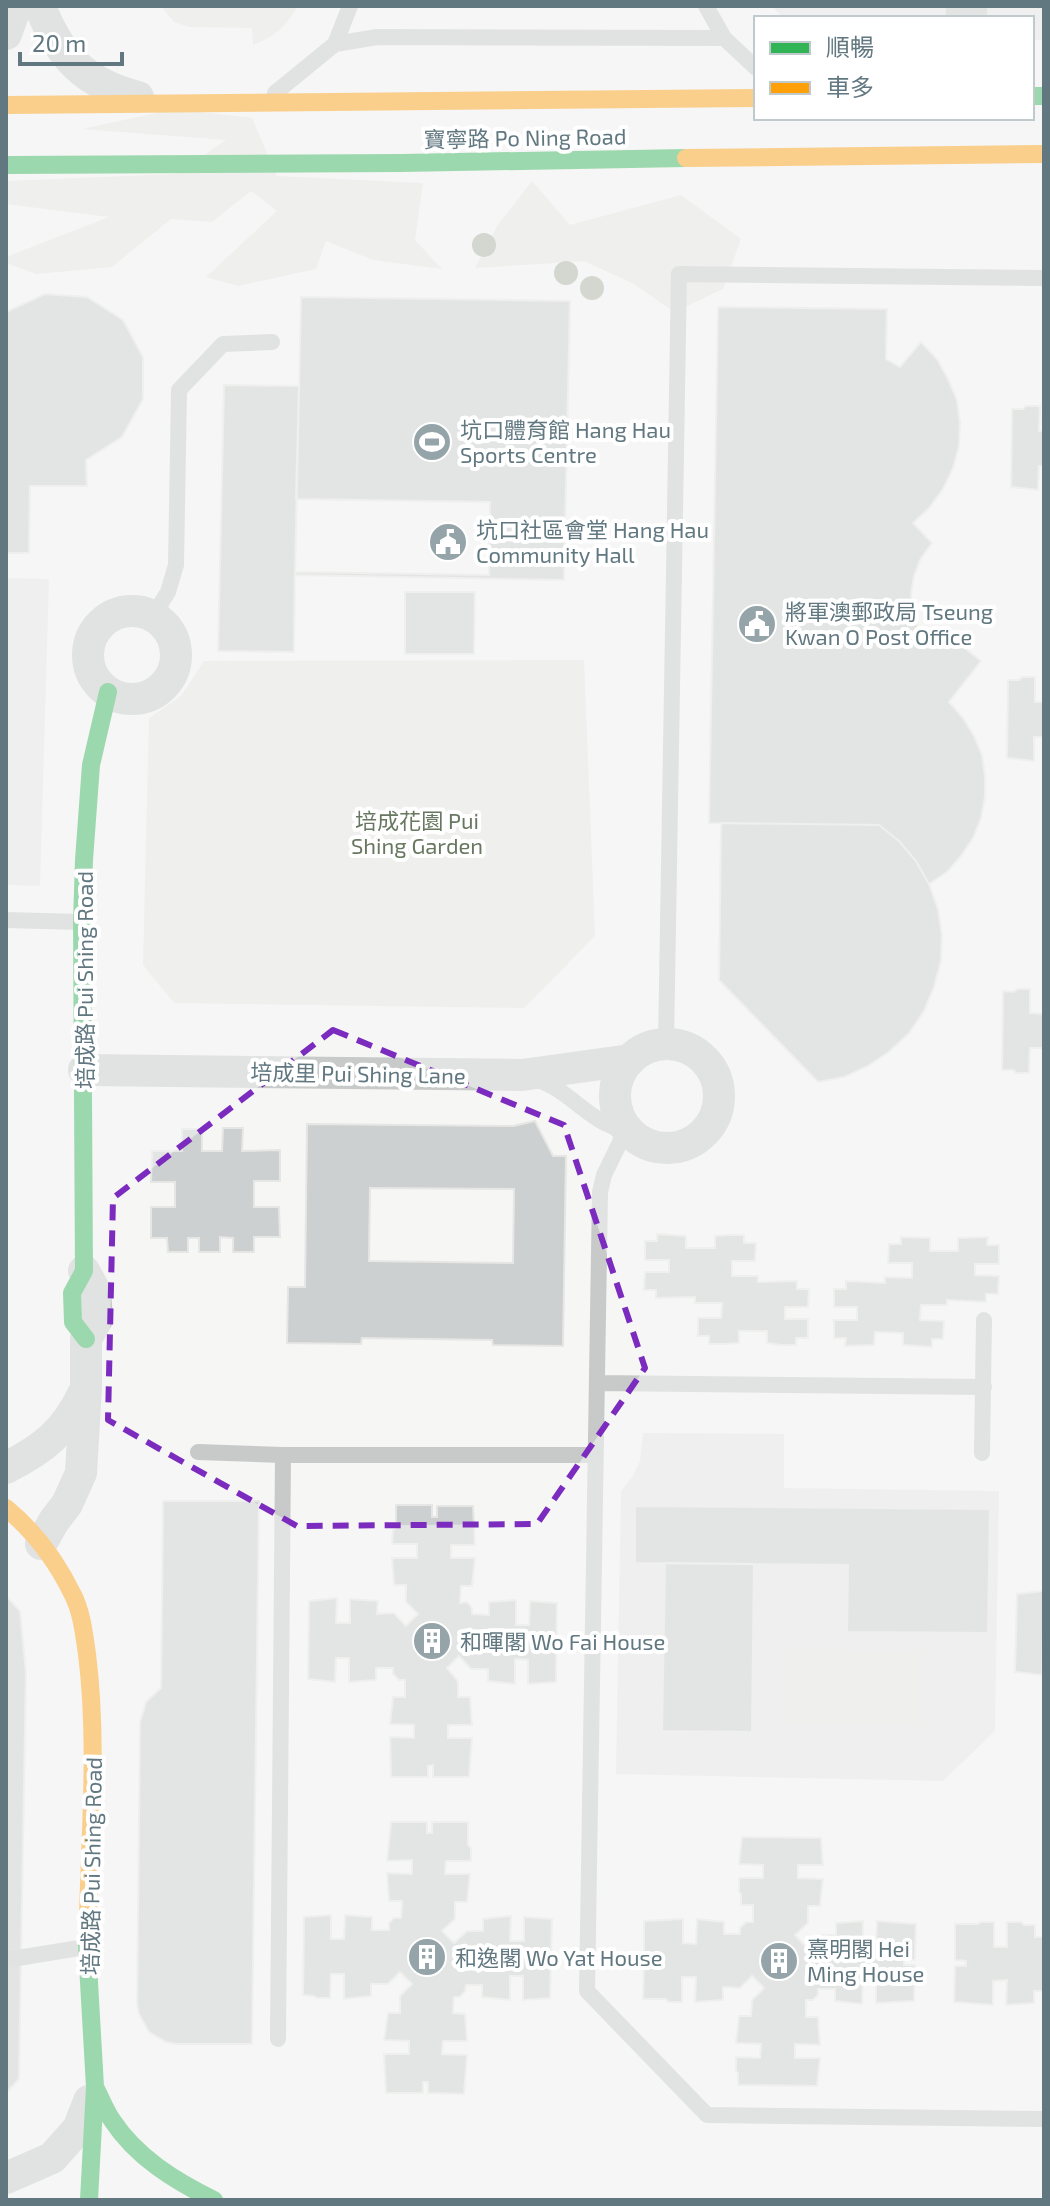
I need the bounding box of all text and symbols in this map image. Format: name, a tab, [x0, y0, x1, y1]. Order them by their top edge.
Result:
scale bar	[20, 16, 122, 66]
legend	[754, 16, 1034, 120]
text: 20 m	[32, 28, 86, 57]
text: 順暢	[826, 32, 874, 61]
text: 車多	[826, 72, 874, 101]
street label: 寶寧路 Po Ning Road	[423, 122, 627, 152]
place label: 坑口體育館 Hang Hau Sports Centre	[460, 416, 671, 467]
sports icon: 坑口體育館 Hang Hau Sports Centre	[411, 421, 453, 463]
place label: 坑口社區會堂 Hang Hau Community Hall	[476, 516, 709, 567]
public building icon: 坑口社區會堂 Hang Hau Community Hall	[427, 521, 469, 563]
place label: 將軍澳郵政局 Tseung Kwan O Post Office	[785, 598, 993, 649]
public building icon: 將軍澳郵政局 Tseung Kwan O Post Office	[736, 603, 778, 645]
park label: 培成花園 Pui Shing Garden	[351, 807, 483, 858]
street label: 培成路 Pui Shing Road	[71, 871, 97, 1089]
street label: 培成里 Pui Shing Lane	[250, 1058, 466, 1088]
building icon: 和暉閣 Wo Fai House	[411, 1620, 453, 1662]
place label: 和暉閣 Wo Fai House	[460, 1628, 665, 1654]
street label: 培成路 Pui Shing Road	[76, 1757, 106, 1975]
place label: 熹明閣 Hei Ming House	[807, 1935, 924, 1986]
building icon: 和逸閣 Wo Yat House	[406, 1936, 448, 1978]
building icon: 熹明閣 Hei Ming House	[758, 1940, 800, 1982]
place label: 和逸閣 Wo Yat House	[455, 1944, 663, 1970]

